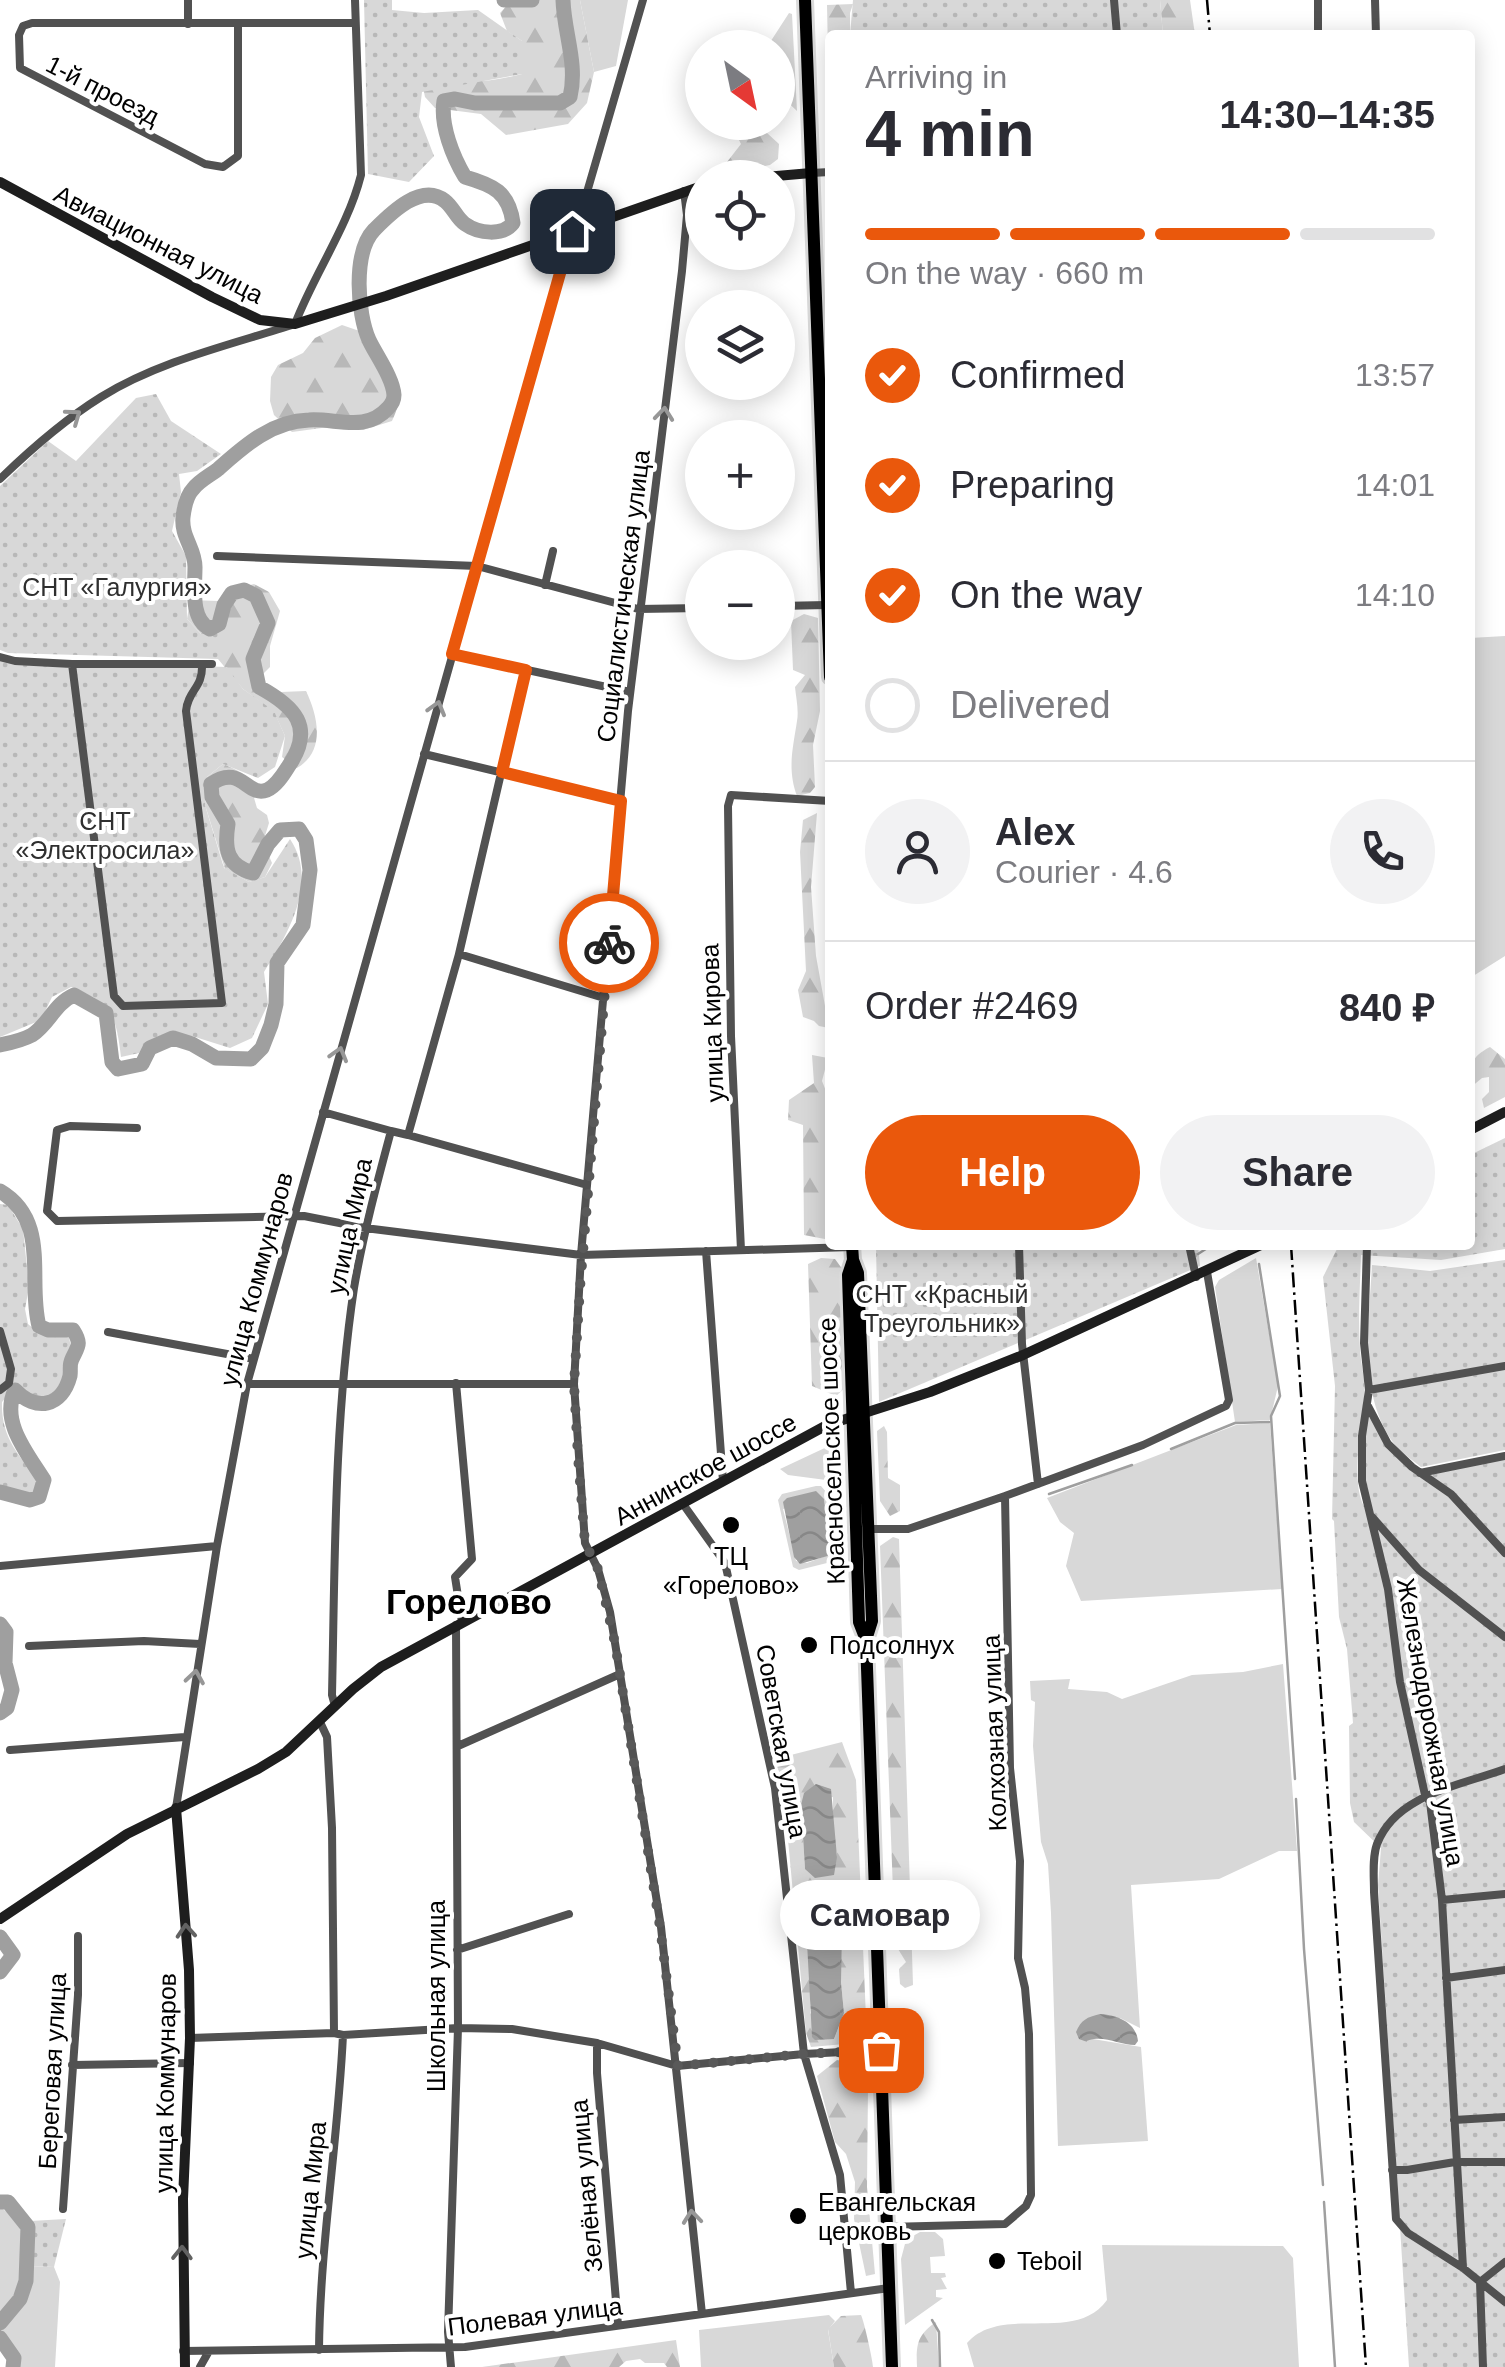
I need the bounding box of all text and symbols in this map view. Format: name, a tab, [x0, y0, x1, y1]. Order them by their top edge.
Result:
north arrow	[685, 30, 795, 140]
map controls	[685, 30, 795, 660]
street label: 1-й проезд	[42, 50, 165, 131]
text: Arriving in	[865, 59, 1007, 95]
text: 14:30–14:35	[1219, 94, 1435, 136]
text: 4 min	[865, 97, 1035, 170]
button: locate	[685, 160, 795, 270]
street label: Авиационная улица	[50, 179, 268, 309]
pin	[530, 189, 615, 274]
icon: home	[545, 204, 600, 259]
text: On the way · 660 m	[865, 255, 1144, 291]
button: layers	[685, 290, 795, 400]
icon: check	[865, 348, 920, 403]
text: Confirmed	[950, 354, 1125, 396]
text: 13:57	[1355, 357, 1435, 393]
one-way arrow	[652, 406, 674, 422]
one-way arrow	[63, 410, 81, 428]
button: +	[685, 420, 795, 530]
street label: Социалистическая улица	[591, 448, 655, 744]
icon: check	[865, 458, 920, 513]
text: Preparing	[950, 464, 1115, 506]
text: 14:01	[1355, 467, 1435, 503]
button: −	[685, 550, 795, 660]
icon: check	[865, 568, 920, 623]
park label: СНТ «Галургия»	[22, 573, 212, 601]
text: On the way	[950, 574, 1142, 616]
text: 14:10	[1355, 577, 1435, 613]
text: Delivered	[950, 684, 1111, 726]
one-way arrow	[425, 700, 446, 717]
button: person	[865, 799, 970, 904]
button: phone	[1330, 799, 1435, 904]
park label: СНТ «Электросила»	[16, 807, 194, 864]
text: Alex	[995, 811, 1075, 853]
text: Courier · 4.6	[995, 854, 1173, 890]
courier	[559, 893, 659, 993]
icon: bike	[582, 916, 637, 971]
street label: улица Кирова	[695, 943, 729, 1103]
text: Order #2469	[865, 985, 1078, 1027]
text: 840 ₽	[1339, 987, 1435, 1029]
one-way arrow	[327, 1047, 348, 1064]
button: Help	[865, 1115, 1140, 1230]
button: Share	[1160, 1115, 1435, 1230]
street label: улица Мира	[321, 1155, 377, 1297]
street label: улица Коммунаров	[214, 1169, 298, 1389]
park label: СНТ «Красный Треугольник»	[856, 1280, 1028, 1337]
street label: Красносельское шоссе	[812, 1317, 850, 1585]
street label: Аннинское шоссе	[609, 1407, 801, 1531]
marker: ТЦ «Горелово»	[720, 1514, 742, 1536]
place label: ТЦ «Горелово»	[663, 1542, 799, 1599]
street label: Железнодорожная улица	[1392, 1576, 1470, 1868]
district label: Горелово	[386, 1582, 552, 1621]
place label: Подсолнух	[829, 1631, 955, 1659]
marker: Подсолнух	[798, 1634, 820, 1656]
street label: Колхозная улица	[977, 1634, 1011, 1832]
street label: Советская улица	[751, 1642, 813, 1840]
one-way arrow	[184, 1669, 205, 1686]
callout: Самовар	[781, 1880, 981, 1950]
text: Самовар	[810, 1897, 950, 1933]
street label: Школьная улица	[422, 1900, 450, 2092]
one-way arrow	[176, 1923, 197, 1939]
street label: Береговая улица	[33, 1972, 71, 2170]
street label: улица Коммунаров	[149, 1973, 181, 2193]
pin	[839, 2008, 924, 2093]
icon: bag	[854, 2023, 909, 2078]
street label: Зелёная улица	[564, 2098, 608, 2274]
street label: улица Мира	[289, 2120, 331, 2260]
place label: Евангельская церковь	[818, 2188, 976, 2245]
marker: Евангельская церковь	[787, 2205, 809, 2227]
one-way arrow	[682, 2208, 704, 2224]
one-way arrow	[171, 2245, 193, 2260]
place label: Teboil	[1017, 2247, 1082, 2275]
marker: Teboil	[986, 2250, 1008, 2272]
street label: Полевая улица	[446, 2291, 624, 2341]

